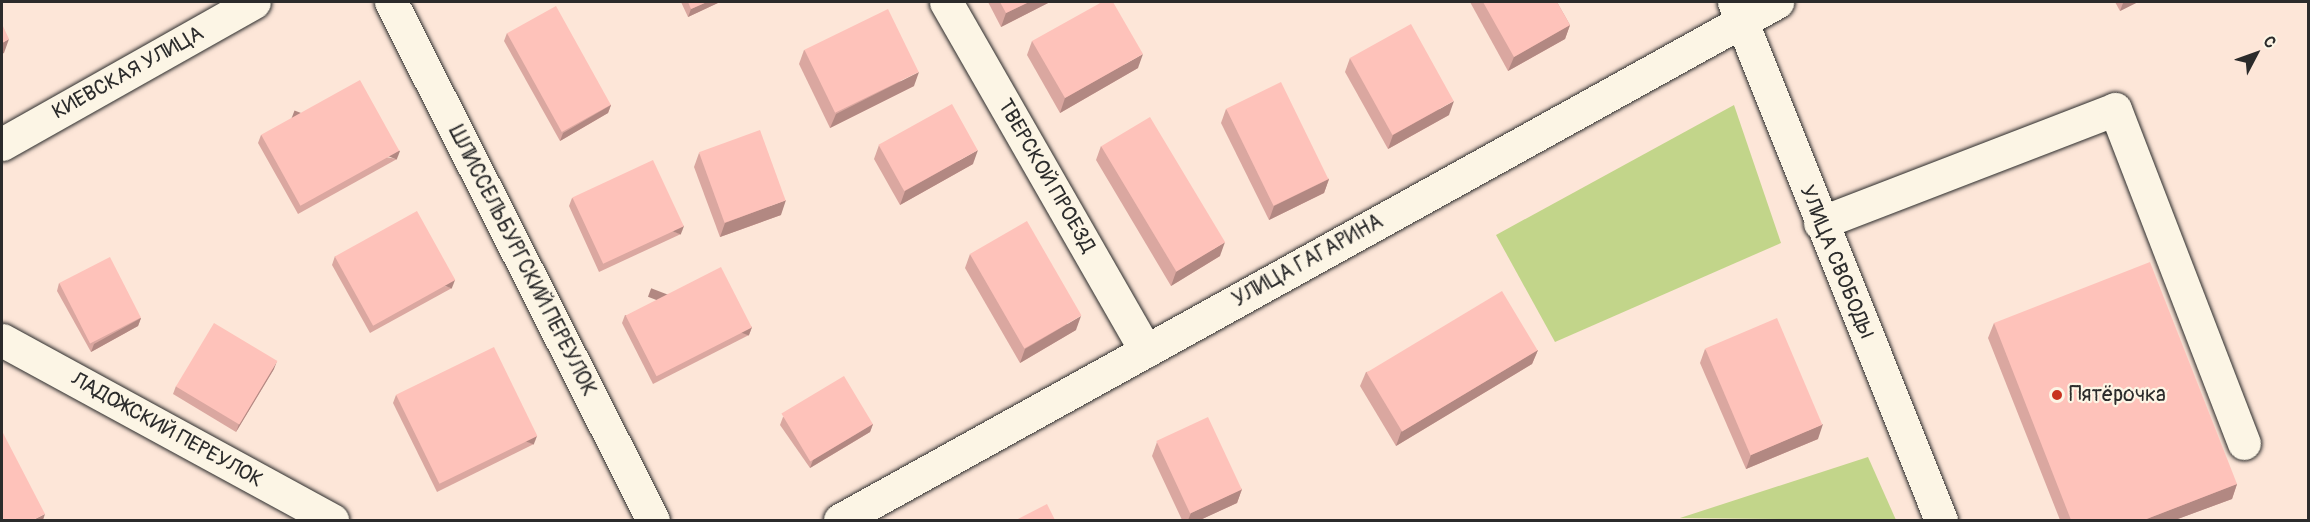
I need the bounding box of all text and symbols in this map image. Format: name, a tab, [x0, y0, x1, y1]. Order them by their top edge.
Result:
street label: КИЕВСКАЯ УЛИЦА	[48, 21, 208, 125]
north arrow	[2226, 24, 2286, 84]
text: С	[2259, 32, 2280, 52]
street label: ТВЕРСКОЙ ПРОЕЗД	[992, 95, 1100, 257]
street label: ШЛИССЕЛЬБУРГСКИЙ ПЕРЕУЛОК	[443, 121, 601, 401]
street label: УЛИЦА СВОБОДЫ	[1794, 182, 1878, 342]
street label: УЛИЦА ГАГАРИНА	[1228, 209, 1388, 313]
street label: ЛАДОЖСКИЙ ПЕРЕУЛОК	[67, 367, 267, 493]
place label: Пятёрочка	[2069, 382, 2166, 408]
marker: Пятёрочка	[2050, 388, 2064, 402]

